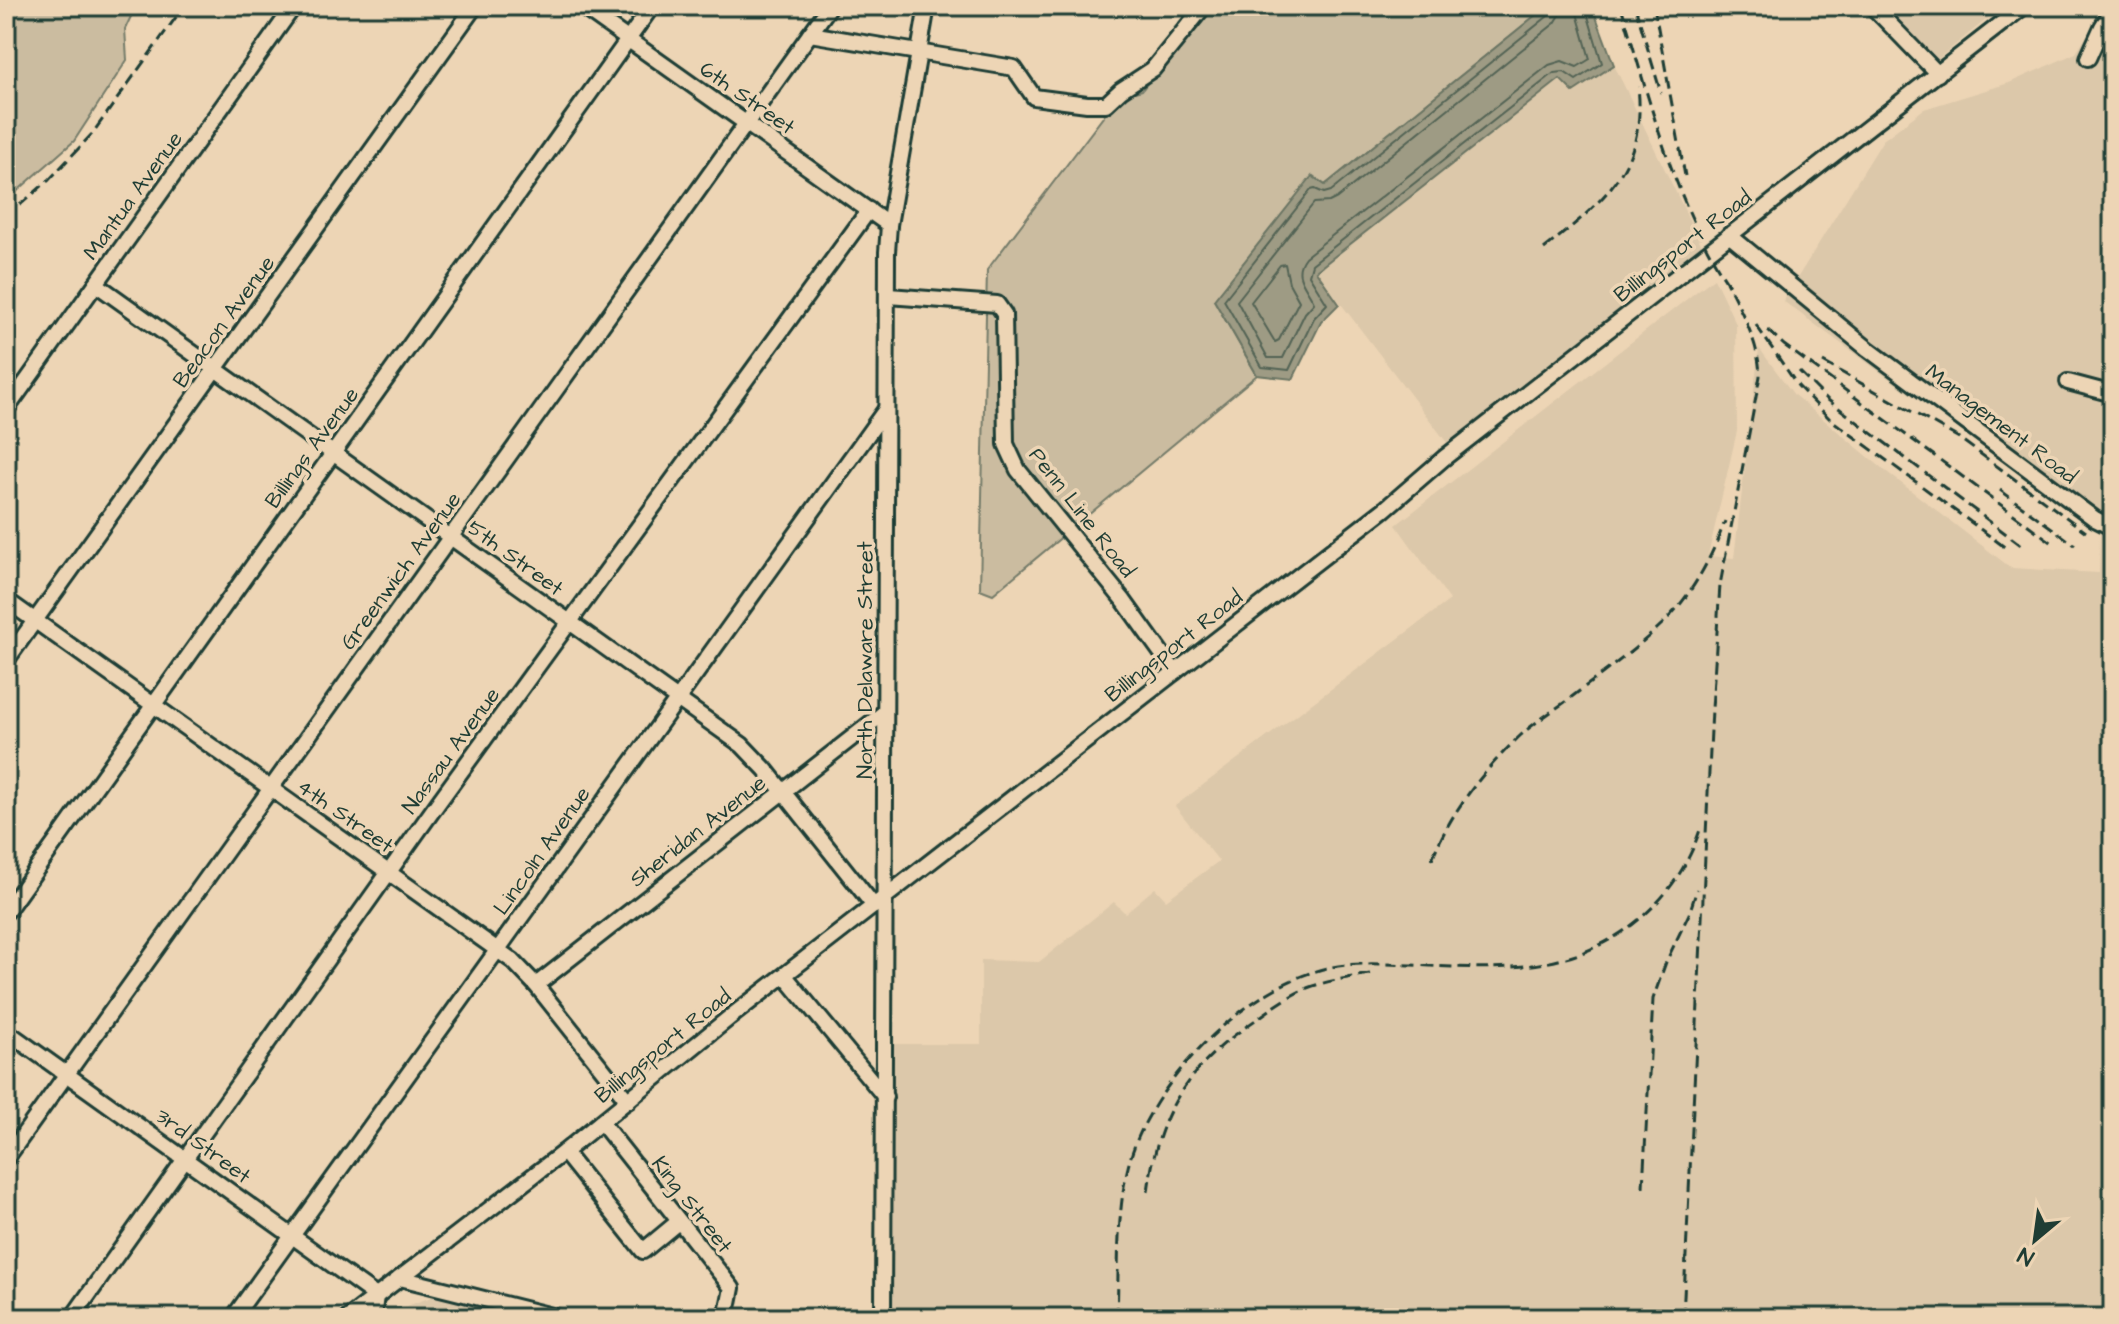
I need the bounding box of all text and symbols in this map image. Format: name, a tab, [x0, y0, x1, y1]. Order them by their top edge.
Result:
street label: 6th Street	[693, 54, 801, 143]
street label: Mantua Avenue	[76, 125, 190, 266]
street label: Billingsport Road	[1607, 182, 1759, 311]
street label: Beacon Avenue	[166, 249, 283, 394]
street label: Management Road	[1918, 357, 2084, 492]
street label: Billings Avenue	[258, 381, 368, 515]
street label: Penn Line Road	[1021, 441, 1143, 585]
street label: Greenwich Avenue	[333, 485, 469, 656]
street label: 5th Street	[461, 513, 570, 604]
street label: North Delaware Street	[850, 541, 881, 779]
street label: Billingsport Road	[1098, 582, 1250, 711]
street label: Nassau Avenue	[395, 681, 508, 821]
street label: Sheridan Avenue	[623, 768, 773, 895]
street label: 4th Street	[291, 772, 400, 861]
street label: Lincoln Avenue	[486, 780, 598, 921]
street label: Billingsport Road	[588, 981, 738, 1112]
street label: 3rd Street	[149, 1101, 257, 1192]
street label: King Street	[643, 1150, 740, 1261]
north arrow	[1995, 1200, 2075, 1280]
text: N	[2012, 1239, 2040, 1273]

